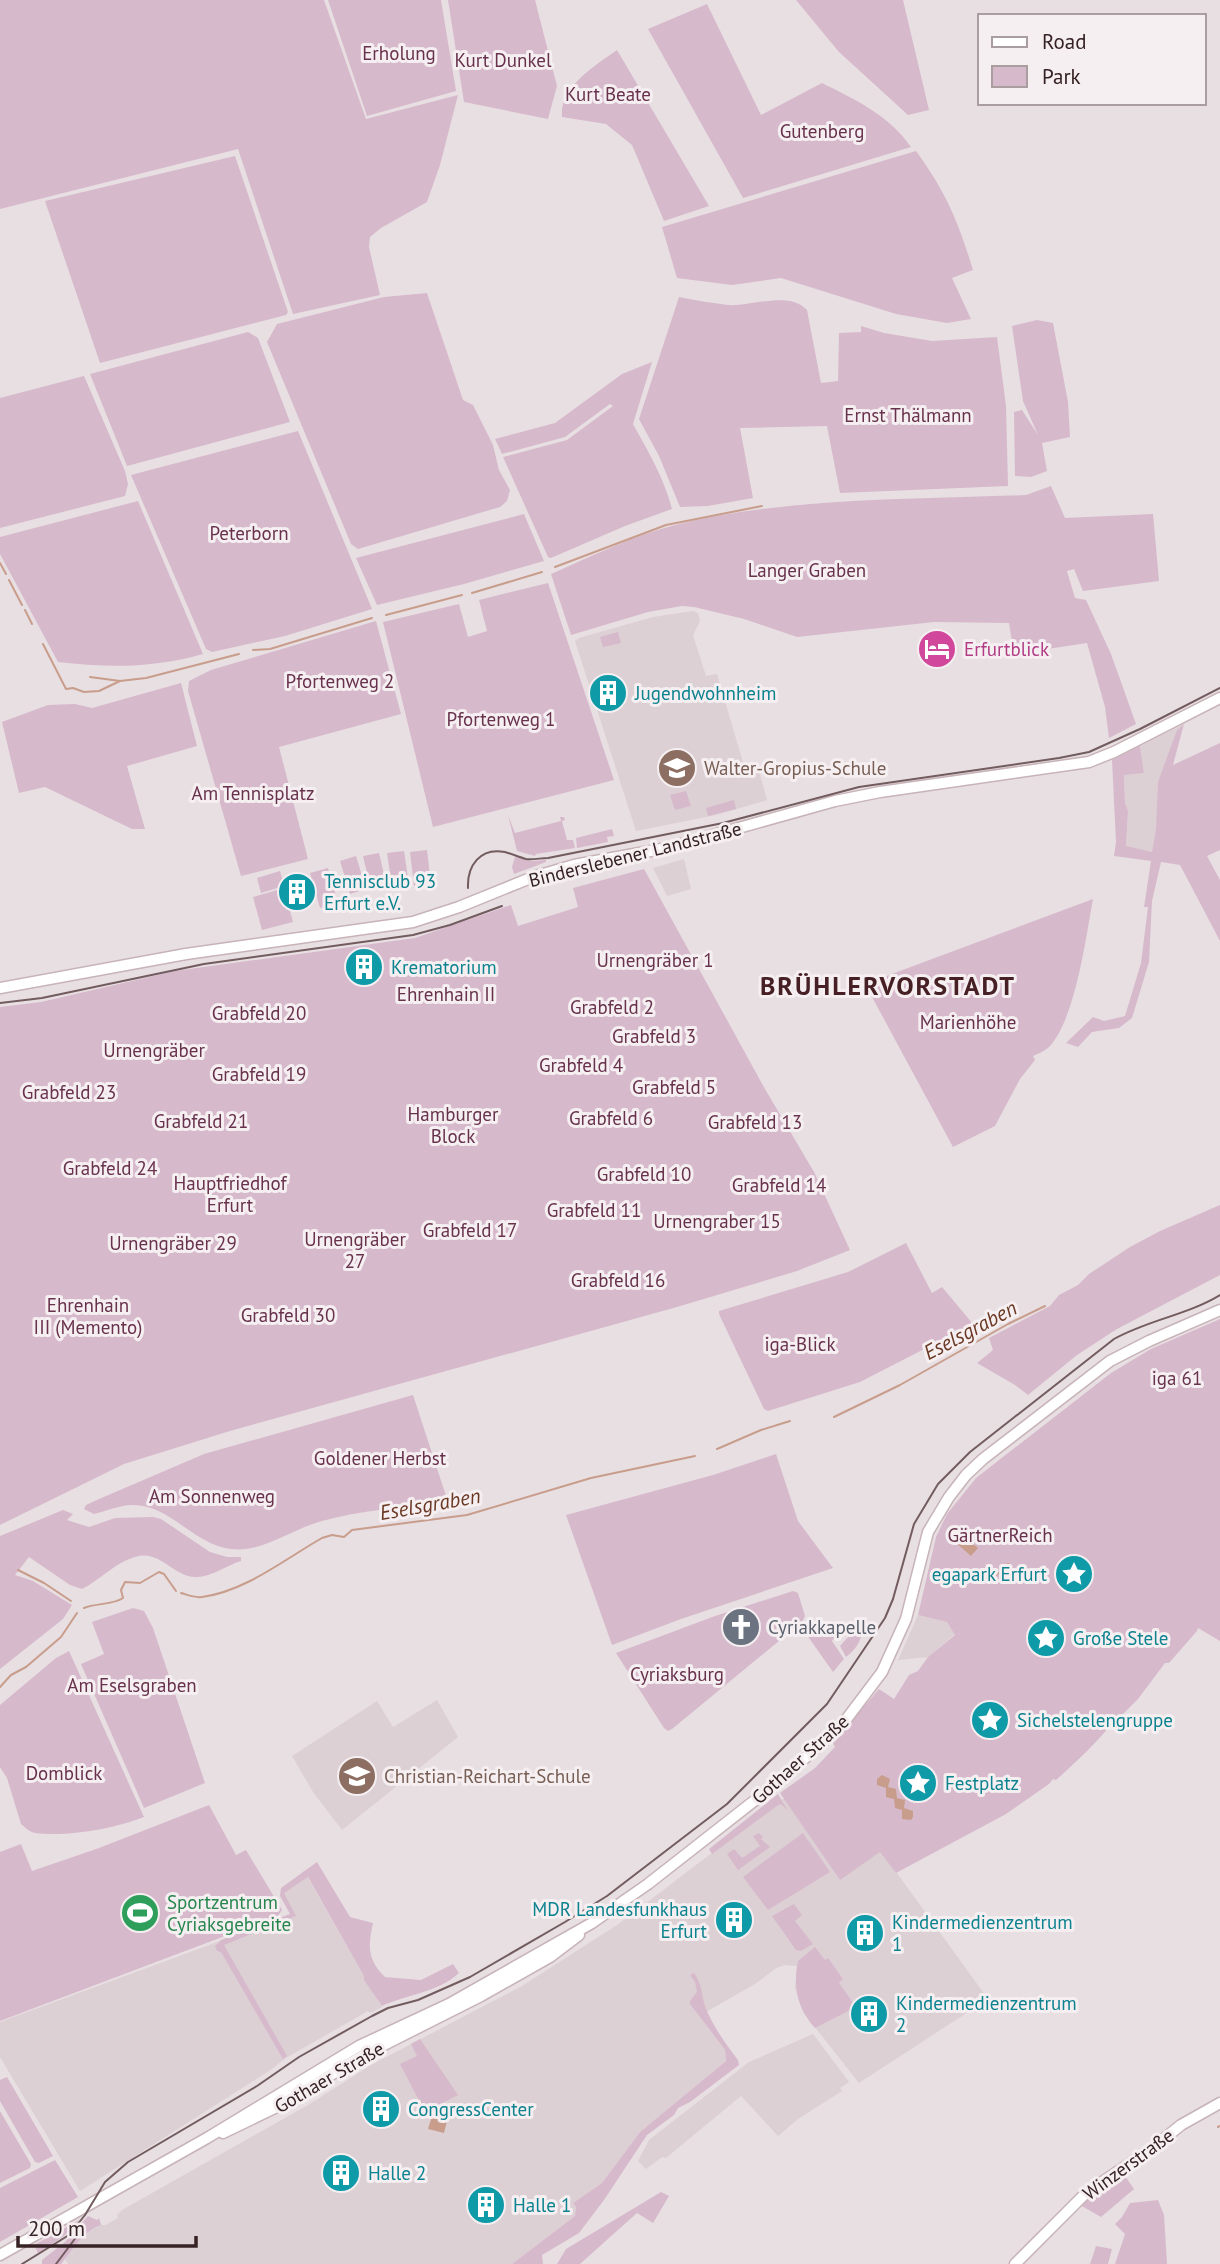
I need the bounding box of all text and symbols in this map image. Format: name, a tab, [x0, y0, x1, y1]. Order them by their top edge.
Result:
legend	[978, 14, 1206, 105]
text: Road	[1042, 28, 1086, 55]
park label: Erholung	[362, 41, 436, 65]
park label: Kurt Dunkel	[455, 48, 552, 72]
text: Park	[1042, 63, 1081, 90]
park label: Kurt Beate	[565, 82, 651, 106]
park label: Gutenberg	[780, 119, 864, 143]
park label: Ernst Thälmann	[844, 403, 972, 427]
park label: Peterborn	[209, 521, 289, 545]
park label: Langer Graben	[748, 558, 866, 582]
hotel icon: Erfurtblick	[916, 628, 958, 670]
place label: Erfurtblick	[964, 637, 1049, 661]
park label: Pfortenweg 2	[286, 669, 394, 693]
building icon: Jugendwohnheim	[587, 672, 629, 714]
place label: Jugendwohnheim	[634, 681, 777, 705]
park label: Pfortenweg 1	[447, 707, 555, 731]
school or university icon: Walter-Gropius-Schule	[656, 747, 698, 789]
place label: Walter-Gropius-Schule	[704, 756, 886, 780]
park label: Am Tennisplatz	[192, 781, 314, 805]
street label: Binderslebener Landstraße	[526, 816, 744, 892]
place label: Tennisclub 93 Erfurt e.V.	[324, 869, 436, 915]
building icon: Tennisclub 93 Erfurt e.V.	[276, 871, 318, 913]
building icon: Krematorium	[343, 946, 385, 988]
park label: Urnengräber 1	[596, 948, 714, 972]
place label: Krematorium	[391, 955, 497, 979]
district label: BRÜHLERVORSTADT	[760, 969, 1016, 1002]
park label: Ehrenhain II	[397, 982, 495, 1006]
park label: Grabfeld 2	[570, 995, 654, 1019]
park label: Grabfeld 20	[212, 1001, 306, 1025]
park label: Marienhöhe	[920, 1010, 1016, 1034]
park label: Grabfeld 3	[612, 1024, 696, 1048]
park label: Urnengräber	[103, 1038, 205, 1062]
park label: Grabfeld 4	[539, 1053, 623, 1077]
park label: Grabfeld 19	[212, 1062, 306, 1086]
park label: Grabfeld 5	[632, 1075, 716, 1099]
park label: Grabfeld 23	[22, 1080, 116, 1104]
park label: Hamburger Block	[408, 1102, 499, 1148]
park label: Grabfeld 6	[569, 1106, 653, 1130]
park label: Grabfeld 21	[154, 1109, 248, 1133]
park label: Grabfeld 13	[708, 1110, 802, 1134]
park label: Grabfeld 24	[63, 1156, 157, 1180]
park label: Grabfeld 10	[597, 1162, 691, 1186]
park label: Hauptfriedhof Erfurt	[173, 1171, 287, 1217]
park label: Grabfeld 14	[732, 1173, 826, 1197]
park label: Grabfeld 11	[547, 1198, 641, 1222]
park label: Urnengraber 15	[653, 1209, 781, 1233]
park label: Grabfeld 17	[423, 1218, 517, 1242]
park label: Urnengräber 27	[304, 1227, 406, 1273]
park label: Urnengräber 29	[109, 1231, 237, 1255]
park label: Grabfeld 16	[571, 1268, 665, 1292]
park label: Ehrenhain III (Memento)	[34, 1293, 142, 1339]
water label: Eselsgraben	[919, 1294, 1021, 1366]
park label: Grabfeld 30	[241, 1303, 335, 1327]
park label: iga-Blick	[765, 1332, 835, 1356]
park label: iga 61	[1152, 1366, 1202, 1390]
park label: Goldener Herbst	[314, 1446, 447, 1470]
water label: Eselsgraben	[377, 1482, 483, 1526]
park label: Am Sonnenweg	[149, 1484, 275, 1508]
park label: GärtnerReich	[947, 1523, 1053, 1547]
place icon: egapark Erfurt	[1053, 1553, 1095, 1595]
place label: egapark Erfurt	[932, 1562, 1048, 1586]
church icon: Cyriakkapelle	[720, 1606, 762, 1648]
place label: Cyriakkapelle	[768, 1615, 876, 1639]
place icon: Große Stele	[1025, 1617, 1067, 1659]
place label: Große Stele	[1073, 1626, 1168, 1650]
park label: Cyriaksburg	[630, 1662, 724, 1686]
park label: Am Eselsgraben	[67, 1673, 197, 1697]
place icon: Sichelstelengruppe	[969, 1699, 1011, 1741]
place label: Sichelstelengruppe	[1017, 1708, 1173, 1732]
street label: Gothaer Straße	[746, 1709, 854, 1809]
school or university icon: Christian-Reichart-Schule	[336, 1755, 378, 1797]
park label: Domblick	[26, 1761, 102, 1785]
place icon: Festplatz	[897, 1762, 939, 1804]
place label: Christian-Reichart-Schule	[384, 1764, 591, 1788]
place label: Festplatz	[945, 1771, 1019, 1795]
place label: Sportzentrum Cyriaksgebreite	[167, 1890, 291, 1936]
sports icon: Sportzentrum Cyriaksgebreite	[119, 1892, 161, 1934]
place label: MDR Landesfunkhaus Erfurt	[532, 1897, 708, 1943]
building icon: MDR Landesfunkhaus Erfurt	[713, 1899, 755, 1941]
place label: Kindermedienzentrum 1	[892, 1910, 1073, 1956]
building icon: Kindermedienzentrum 1	[844, 1912, 886, 1954]
place label: Kindermedienzentrum 2	[896, 1991, 1077, 2037]
building icon: Kindermedienzentrum 2	[848, 1993, 890, 2035]
street label: Gothaer Straße	[270, 2036, 388, 2118]
building icon: CongressCenter	[360, 2088, 402, 2130]
place label: CongressCenter	[408, 2097, 534, 2121]
street label: Winzerstraße	[1078, 2123, 1178, 2205]
building icon: Halle 2	[320, 2152, 362, 2194]
place label: Halle 2	[368, 2161, 426, 2185]
building icon: Halle 1	[465, 2184, 507, 2226]
place label: Halle 1	[513, 2193, 571, 2217]
scale bar	[18, 2204, 196, 2248]
text: 200 m	[28, 2215, 85, 2242]

